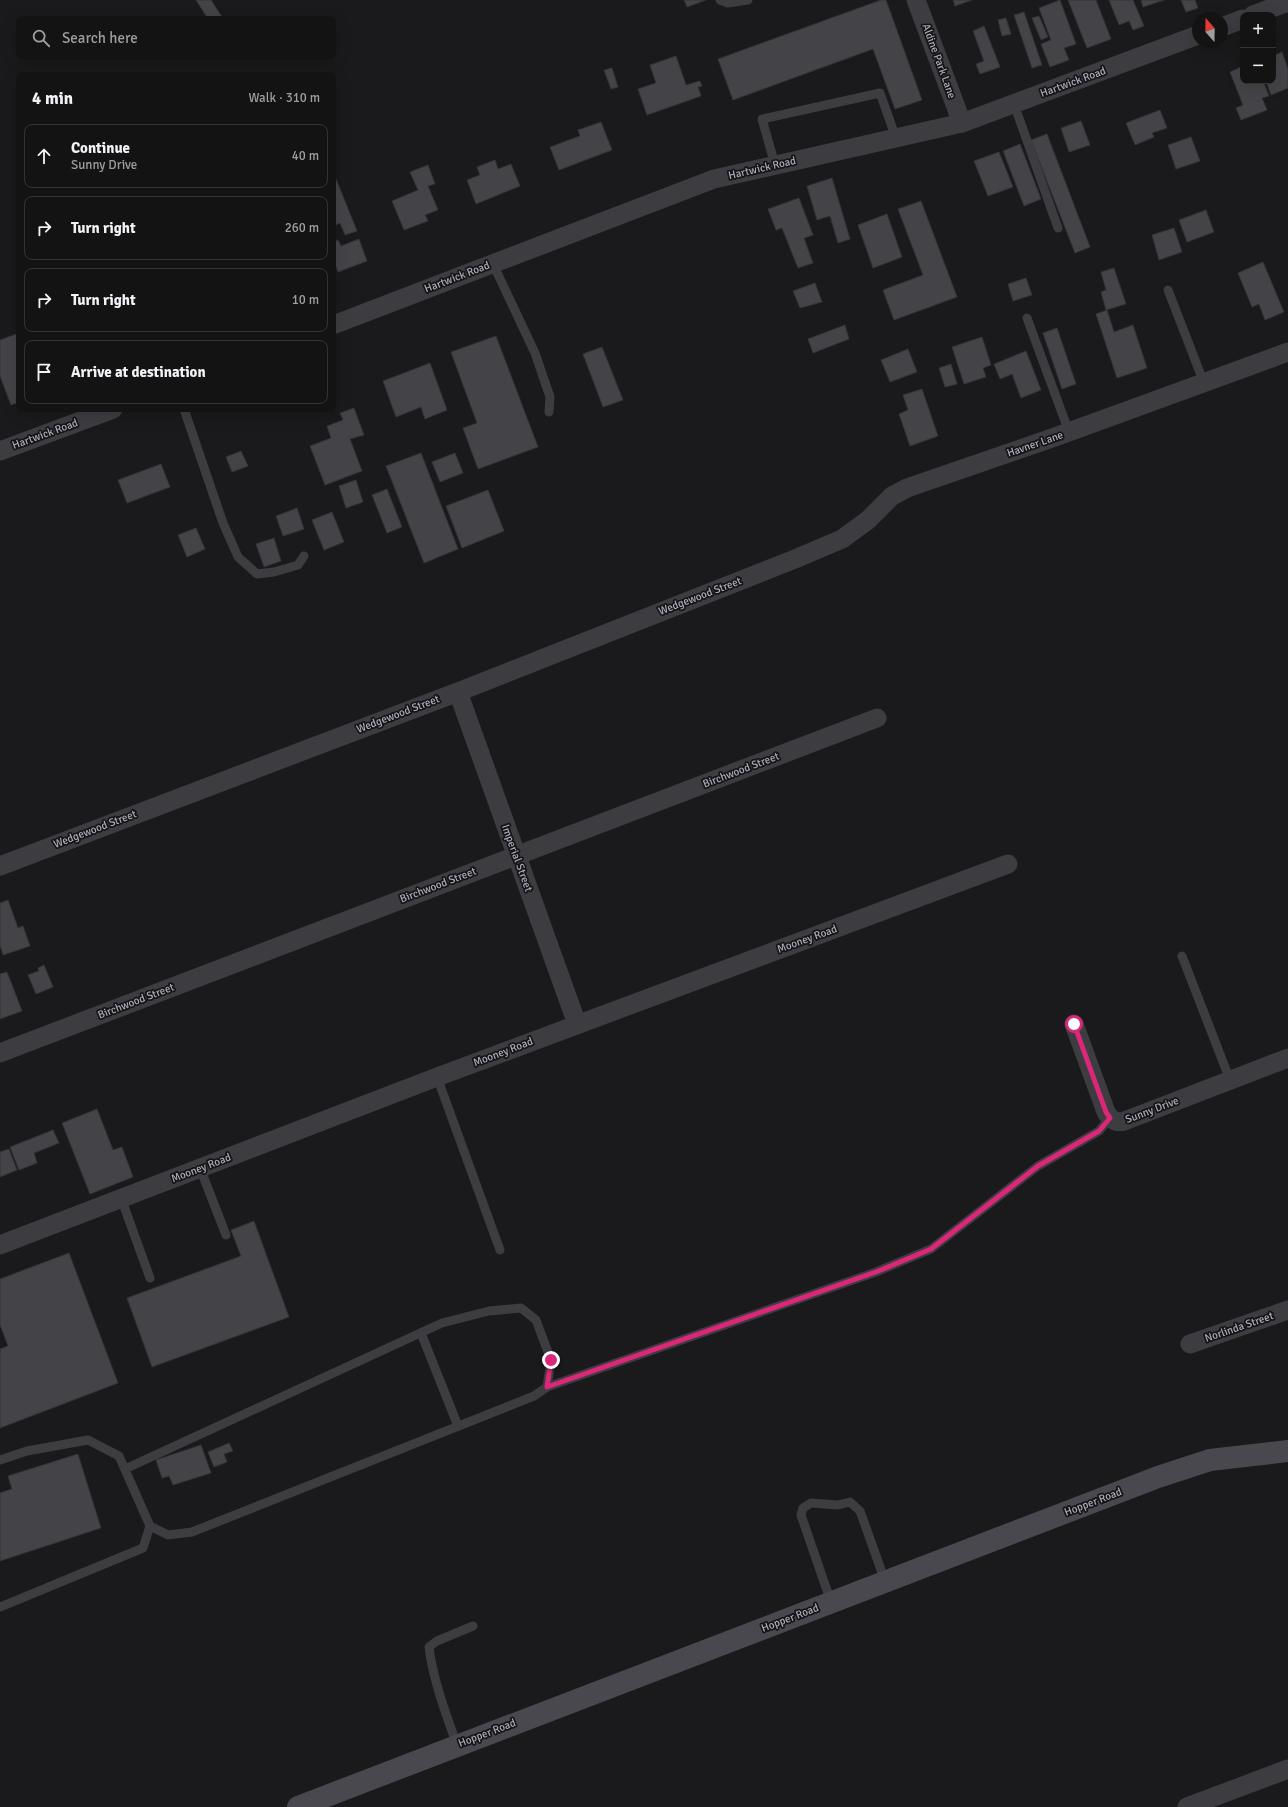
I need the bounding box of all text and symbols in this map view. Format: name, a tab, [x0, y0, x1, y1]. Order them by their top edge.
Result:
north arrow	[1192, 12, 1228, 48]
map controls	[1240, 12, 1276, 84]
button: +	[1240, 12, 1276, 48]
search box	[16, 16, 336, 60]
street label: Aldine Park Lane	[919, 22, 959, 100]
icon: search	[30, 27, 52, 49]
text: Search here	[62, 29, 138, 47]
button: −	[1240, 48, 1276, 84]
street label: Hartwick Road	[1038, 64, 1108, 100]
text: 4 min	[32, 88, 73, 109]
text: Walk · 310 m	[249, 90, 320, 106]
text: Continue	[71, 139, 130, 157]
icon: ahead	[33, 145, 55, 167]
text: 40 m	[292, 148, 319, 164]
street label: Hartwick Road	[727, 154, 797, 182]
text: Sunny Drive	[71, 157, 137, 173]
icon: right	[33, 217, 55, 239]
text: Turn right	[71, 219, 136, 237]
text: 260 m	[285, 220, 319, 236]
street label: Hartwick Road	[422, 259, 492, 295]
icon: right	[33, 289, 55, 311]
text: Turn right	[71, 291, 136, 309]
text: 10 m	[292, 292, 319, 308]
icon: arrive	[33, 361, 55, 383]
text: Arrive at destination	[71, 363, 206, 381]
street label: Hartwick Road	[10, 416, 80, 452]
street label: Havner Lane	[1005, 428, 1065, 460]
street label: Wedgewood Street	[657, 574, 743, 618]
street label: Wedgewood Street	[355, 692, 441, 736]
street label: Birchwood Street	[701, 749, 781, 791]
street label: Wedgewood Street	[52, 807, 138, 851]
street label: Imperial Street	[499, 823, 535, 893]
street label: Birchwood Street	[398, 864, 478, 906]
street label: Mooney Road	[775, 922, 839, 956]
street label: Birchwood Street	[96, 980, 176, 1022]
route start	[1065, 1015, 1083, 1033]
street label: Mooney Road	[471, 1035, 535, 1069]
street label: Sunny Drive	[1123, 1094, 1181, 1126]
street label: Mooney Road	[169, 1151, 233, 1185]
street label: Norlinda Street	[1203, 1309, 1275, 1345]
route end	[542, 1351, 560, 1369]
street label: Hopper Road	[1063, 1485, 1124, 1519]
street label: Hopper Road	[760, 1601, 821, 1635]
street label: Hopper Road	[457, 1716, 518, 1750]

